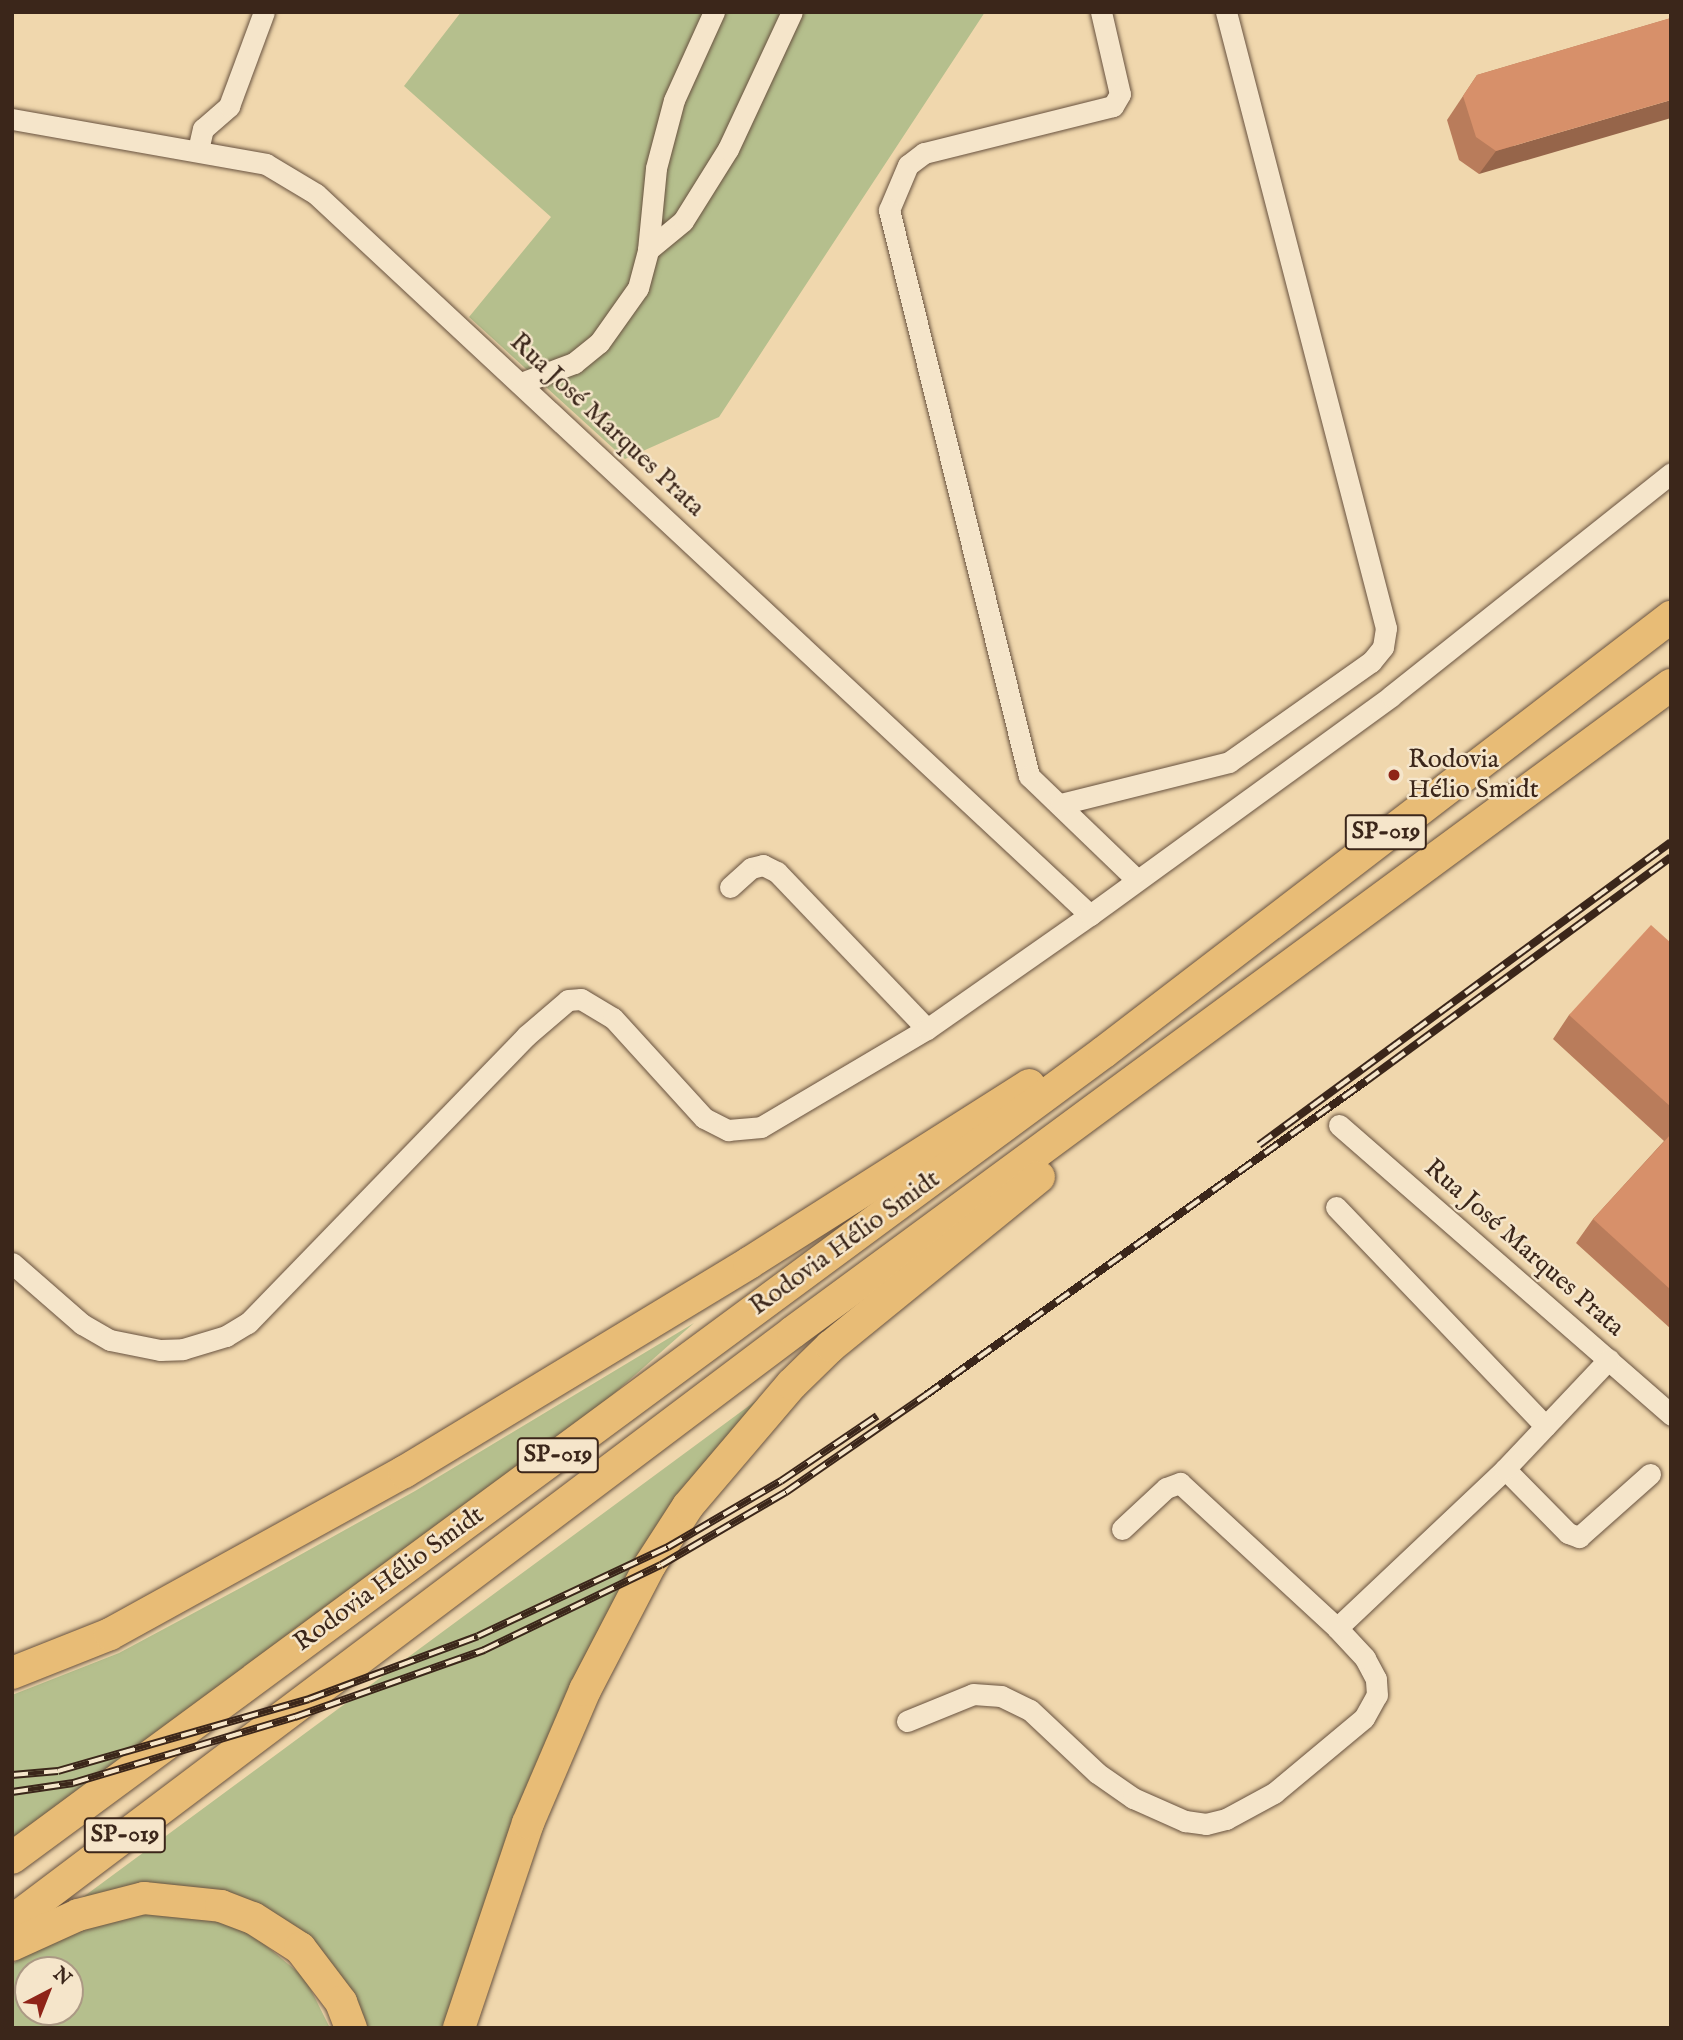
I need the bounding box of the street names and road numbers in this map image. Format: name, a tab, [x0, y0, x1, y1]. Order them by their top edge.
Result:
street label: Rua José Marques Prata	[503, 327, 711, 523]
road number: SP-019	[1344, 812, 1428, 852]
street label: Rua José Marques Prata	[1418, 1153, 1630, 1343]
street label: Rodovia Hélio Smidt	[744, 1164, 946, 1322]
road number: SP-019	[516, 1434, 600, 1476]
street label: Rodovia Hélio Smidt	[288, 1500, 490, 1658]
road number: SP-019	[83, 1814, 167, 1856]

